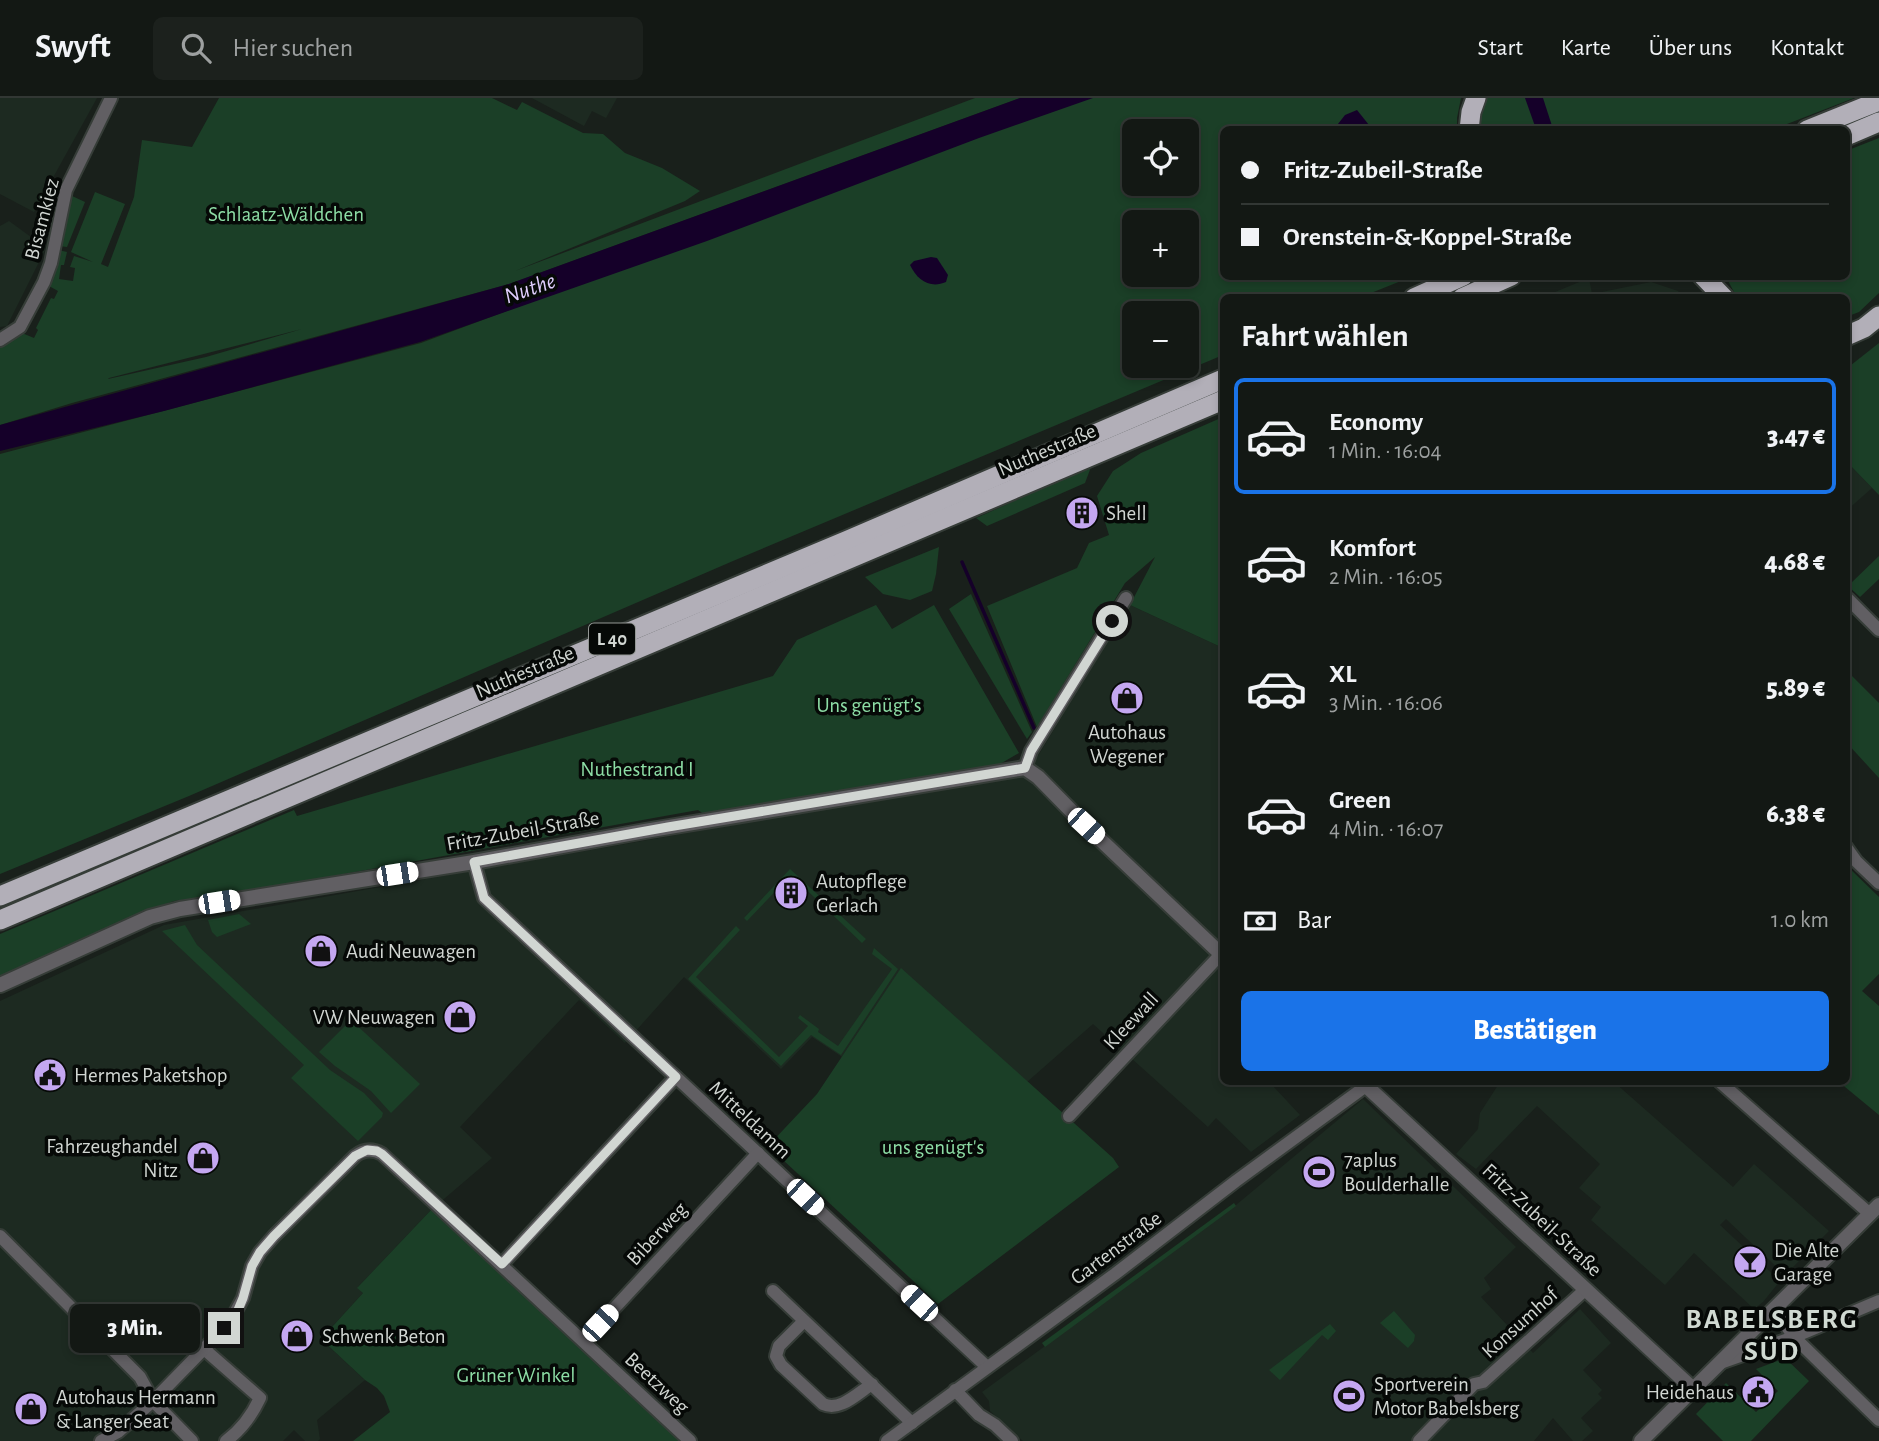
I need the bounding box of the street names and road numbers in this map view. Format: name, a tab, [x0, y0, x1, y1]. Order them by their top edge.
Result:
street label: Bisamkiez	[21, 176, 63, 262]
street label: Nuthestraße	[995, 420, 1099, 480]
road number: L 40	[589, 624, 635, 654]
street label: Nuthestraße	[473, 642, 577, 702]
street label: Fritz-Zubeil-Straße	[445, 807, 601, 855]
street label: Kleewall	[1099, 988, 1163, 1054]
street label: Mitteldamm	[705, 1077, 795, 1163]
street label: Fritz-Zubeil-Straße	[1478, 1159, 1606, 1281]
street label: Biberweg	[623, 1198, 692, 1269]
street label: Gartenstraße	[1067, 1207, 1165, 1289]
street label: Konsumhof	[1478, 1283, 1563, 1362]
street label: Beetzweg	[621, 1348, 694, 1418]

